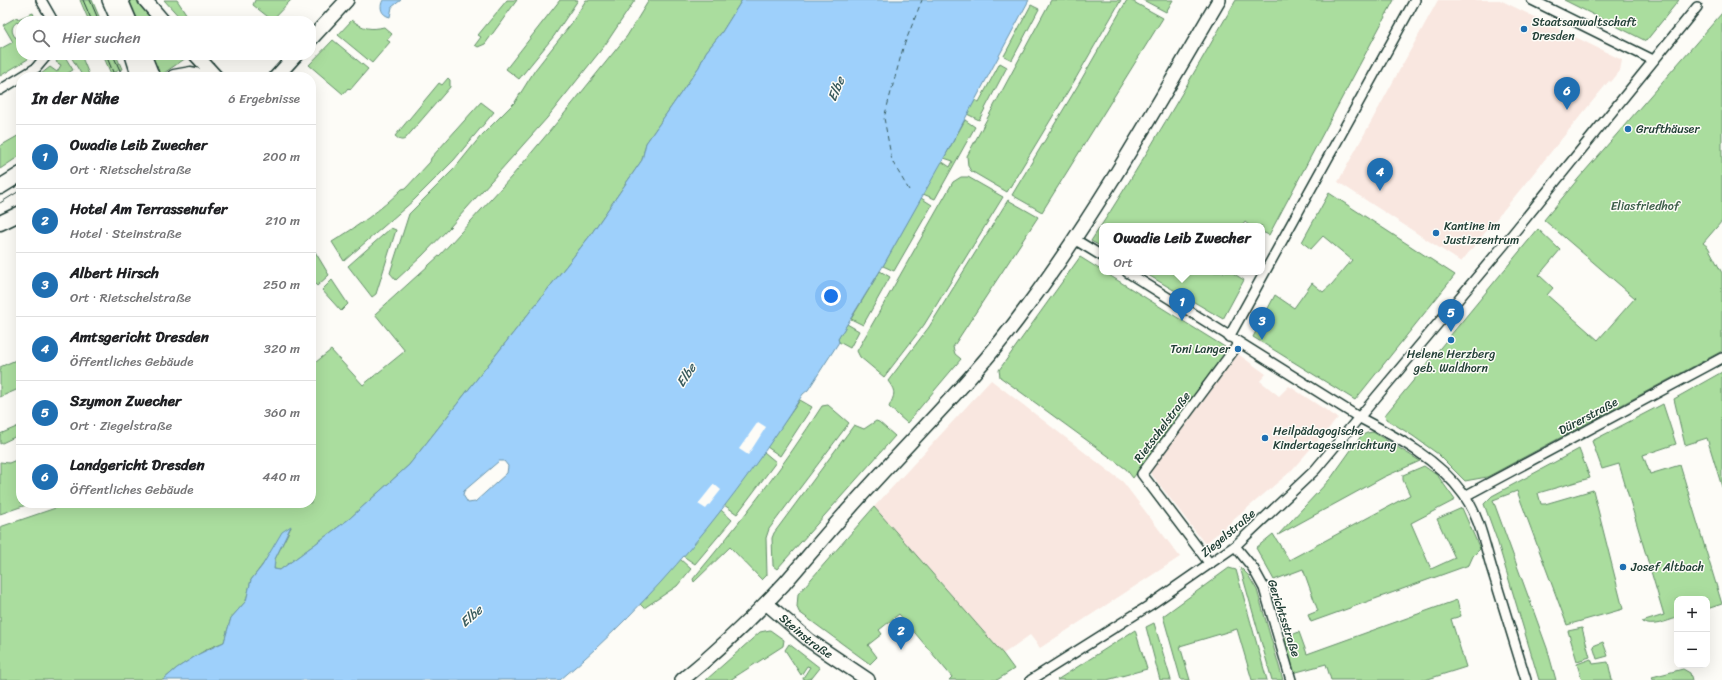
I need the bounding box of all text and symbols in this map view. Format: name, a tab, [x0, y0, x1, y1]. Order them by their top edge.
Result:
place label: Staatsanwaltschaft Dresden	[1532, 11, 1637, 47]
search box	[16, 16, 316, 60]
marker: Staatsanwaltschaft Dresden	[1519, 24, 1529, 34]
text: Hier suchen	[62, 25, 141, 51]
icon: search	[30, 27, 52, 49]
water label: Elbe	[821, 72, 852, 105]
pin: 6	[1554, 77, 1580, 110]
text: In der Nähe	[32, 83, 119, 113]
text: 6 Ergebnisse	[228, 87, 300, 110]
place label: Grufthäuser	[1636, 118, 1700, 140]
marker: Grufthäuser	[1623, 124, 1633, 134]
text: Owadie Leib Zwecher	[70, 132, 207, 158]
text: 1	[42, 145, 48, 168]
text: 200 m	[263, 145, 300, 168]
text: Ort · Rietschelstraße	[70, 158, 191, 181]
pin: 4	[1367, 158, 1393, 191]
park label: Eliasfriedhof	[1611, 195, 1681, 217]
text: Hotel Am Terrassenufer	[70, 196, 227, 222]
text: 2	[41, 209, 49, 232]
text: 210 m	[265, 209, 300, 232]
place label: Kantine im Justizzentrum	[1443, 215, 1519, 251]
text: Hotel · Steinstraße	[70, 222, 182, 245]
popup	[1099, 223, 1265, 275]
text: Owadie Leib Zwecher	[1113, 225, 1251, 251]
marker: Kantine im Justizzentrum	[1431, 228, 1441, 238]
text: Ort	[1113, 251, 1133, 274]
text: Albert Hirsch	[70, 260, 159, 286]
text: 3	[41, 273, 49, 296]
text: 250 m	[263, 273, 300, 296]
text: Ort · Rietschelstraße	[70, 286, 191, 309]
your location	[821, 286, 841, 306]
pin: 1	[1169, 288, 1195, 321]
pin: 5	[1438, 299, 1464, 332]
pin: 3	[1249, 307, 1275, 340]
text: Amtsgericht Dresden	[70, 324, 209, 350]
marker: Helene Herzberg geb. Waldhorn	[1446, 335, 1456, 345]
text: 4	[41, 337, 49, 360]
text: 320 m	[264, 337, 300, 360]
place label: Toni Langer	[1170, 338, 1231, 360]
place label: Helene Herzberg geb. Waldhorn	[1407, 343, 1495, 379]
marker: Toni Langer	[1233, 344, 1243, 354]
text: Öffentliches Gebäude	[70, 350, 193, 373]
water label: Elbe	[670, 357, 703, 392]
street label: Rietschelstraße	[1128, 387, 1196, 467]
text: Szymon Zwecher	[70, 388, 181, 414]
street label: Dürerstraße	[1554, 391, 1622, 441]
text: 5	[41, 401, 49, 424]
text: 360 m	[264, 401, 300, 424]
text: Ort · Ziegelstraße	[70, 414, 172, 437]
place label: Heilpädagogische Kindertageseinrichtung	[1273, 420, 1397, 456]
marker: Heilpädagogische Kindertageseinrichtung	[1260, 433, 1270, 443]
text: Landgericht Dresden	[70, 452, 205, 478]
text: 6	[41, 465, 49, 488]
text: 440 m	[262, 465, 300, 488]
text: Öffentliches Gebäude	[70, 478, 193, 501]
street label: Ziegelstraße	[1195, 503, 1261, 563]
place label: Josef Altbach	[1630, 556, 1704, 578]
marker: Josef Altbach	[1618, 562, 1628, 572]
street label: Gerichtsstraße	[1261, 576, 1307, 660]
map controls	[1674, 596, 1710, 668]
button: +	[1674, 596, 1710, 632]
water label: Elbe	[454, 598, 489, 633]
street label: Steinstraße	[774, 608, 838, 665]
pin: 2	[888, 617, 914, 650]
button: −	[1674, 632, 1710, 668]

